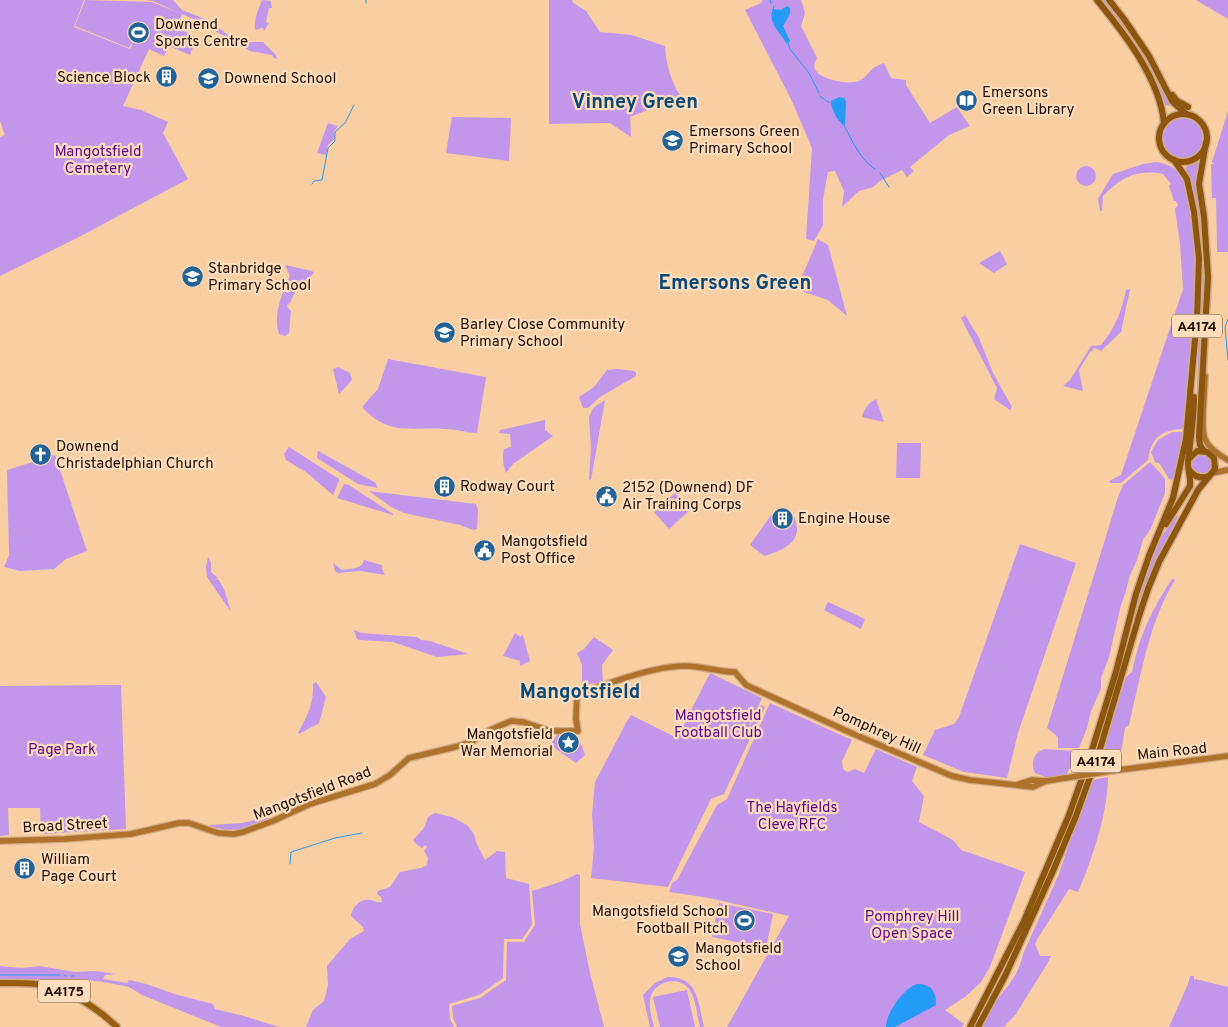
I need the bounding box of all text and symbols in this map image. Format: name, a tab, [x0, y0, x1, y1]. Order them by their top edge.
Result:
place label: Downend Sports Centre	[155, 16, 248, 52]
sports icon: Downend Sports Centre	[127, 21, 151, 45]
building icon: Science Block	[155, 65, 179, 89]
school or university icon: Downend School	[196, 66, 220, 90]
place label: Science Block	[57, 69, 151, 88]
place label: Downend School	[224, 70, 336, 89]
place label: Emersons Green Library	[982, 84, 1074, 120]
library icon: Emersons Green Library	[954, 89, 978, 113]
district label: Vinney Green	[572, 90, 698, 116]
place label: Emersons Green Primary School	[689, 123, 800, 159]
school or university icon: Emersons Green Primary School	[661, 128, 685, 152]
park label: Mangotsfield Cemetery	[55, 143, 141, 179]
place label: Stanbridge Primary School	[208, 260, 311, 296]
school or university icon: Stanbridge Primary School	[180, 265, 204, 289]
district label: Emersons Green	[659, 271, 811, 297]
road number: A4174	[1172, 314, 1222, 338]
place label: Barley Close Community Primary School	[460, 316, 625, 352]
school or university icon: Barley Close Community Primary School	[432, 321, 456, 345]
place label: Downend Christadelphian Church	[56, 438, 214, 474]
church icon: Downend Christadelphian Church	[28, 443, 52, 467]
building icon: Rodway Court	[432, 474, 456, 498]
place label: Rodway Court	[460, 478, 555, 497]
place label: 2152 (Downend) DF Air Training Corps	[622, 479, 754, 515]
public building icon: 2152 (Downend) DF Air Training Corps	[594, 484, 618, 508]
building icon: Engine House	[770, 506, 794, 530]
place label: Engine House	[798, 510, 890, 529]
place label: Mangotsfield Post Office	[501, 533, 588, 569]
public building icon: Mangotsfield Post Office	[473, 538, 497, 562]
district label: Mangotsfield	[520, 680, 640, 706]
street label: Pomphrey Hill	[829, 703, 923, 759]
park label: Mangotsfield Football Club	[674, 707, 762, 743]
place label: Mangotsfield War Memorial	[460, 726, 553, 762]
place icon: Mangotsfield War Memorial	[557, 731, 581, 755]
street label: Main Road	[1136, 739, 1208, 766]
park label: Page Park	[28, 741, 96, 760]
road number: A4174	[1071, 749, 1121, 772]
street label: Mangotsfield Road	[251, 763, 374, 826]
park label: The Hayfields Cleve RFC	[746, 799, 838, 835]
street label: Broad Street	[22, 815, 108, 838]
place label: William Page Court	[41, 851, 117, 887]
building icon: William Page Court	[13, 856, 37, 880]
place label: Mangotsfield School Football Pitch	[592, 903, 728, 939]
sports icon: Mangotsfield School Football Pitch	[732, 908, 756, 932]
park label: Pomphrey Hill Open Space	[865, 908, 959, 944]
place label: Mangotsfield School	[695, 940, 782, 976]
school or university icon: Mangotsfield School	[667, 945, 691, 969]
road number: A4175	[38, 979, 90, 1002]

